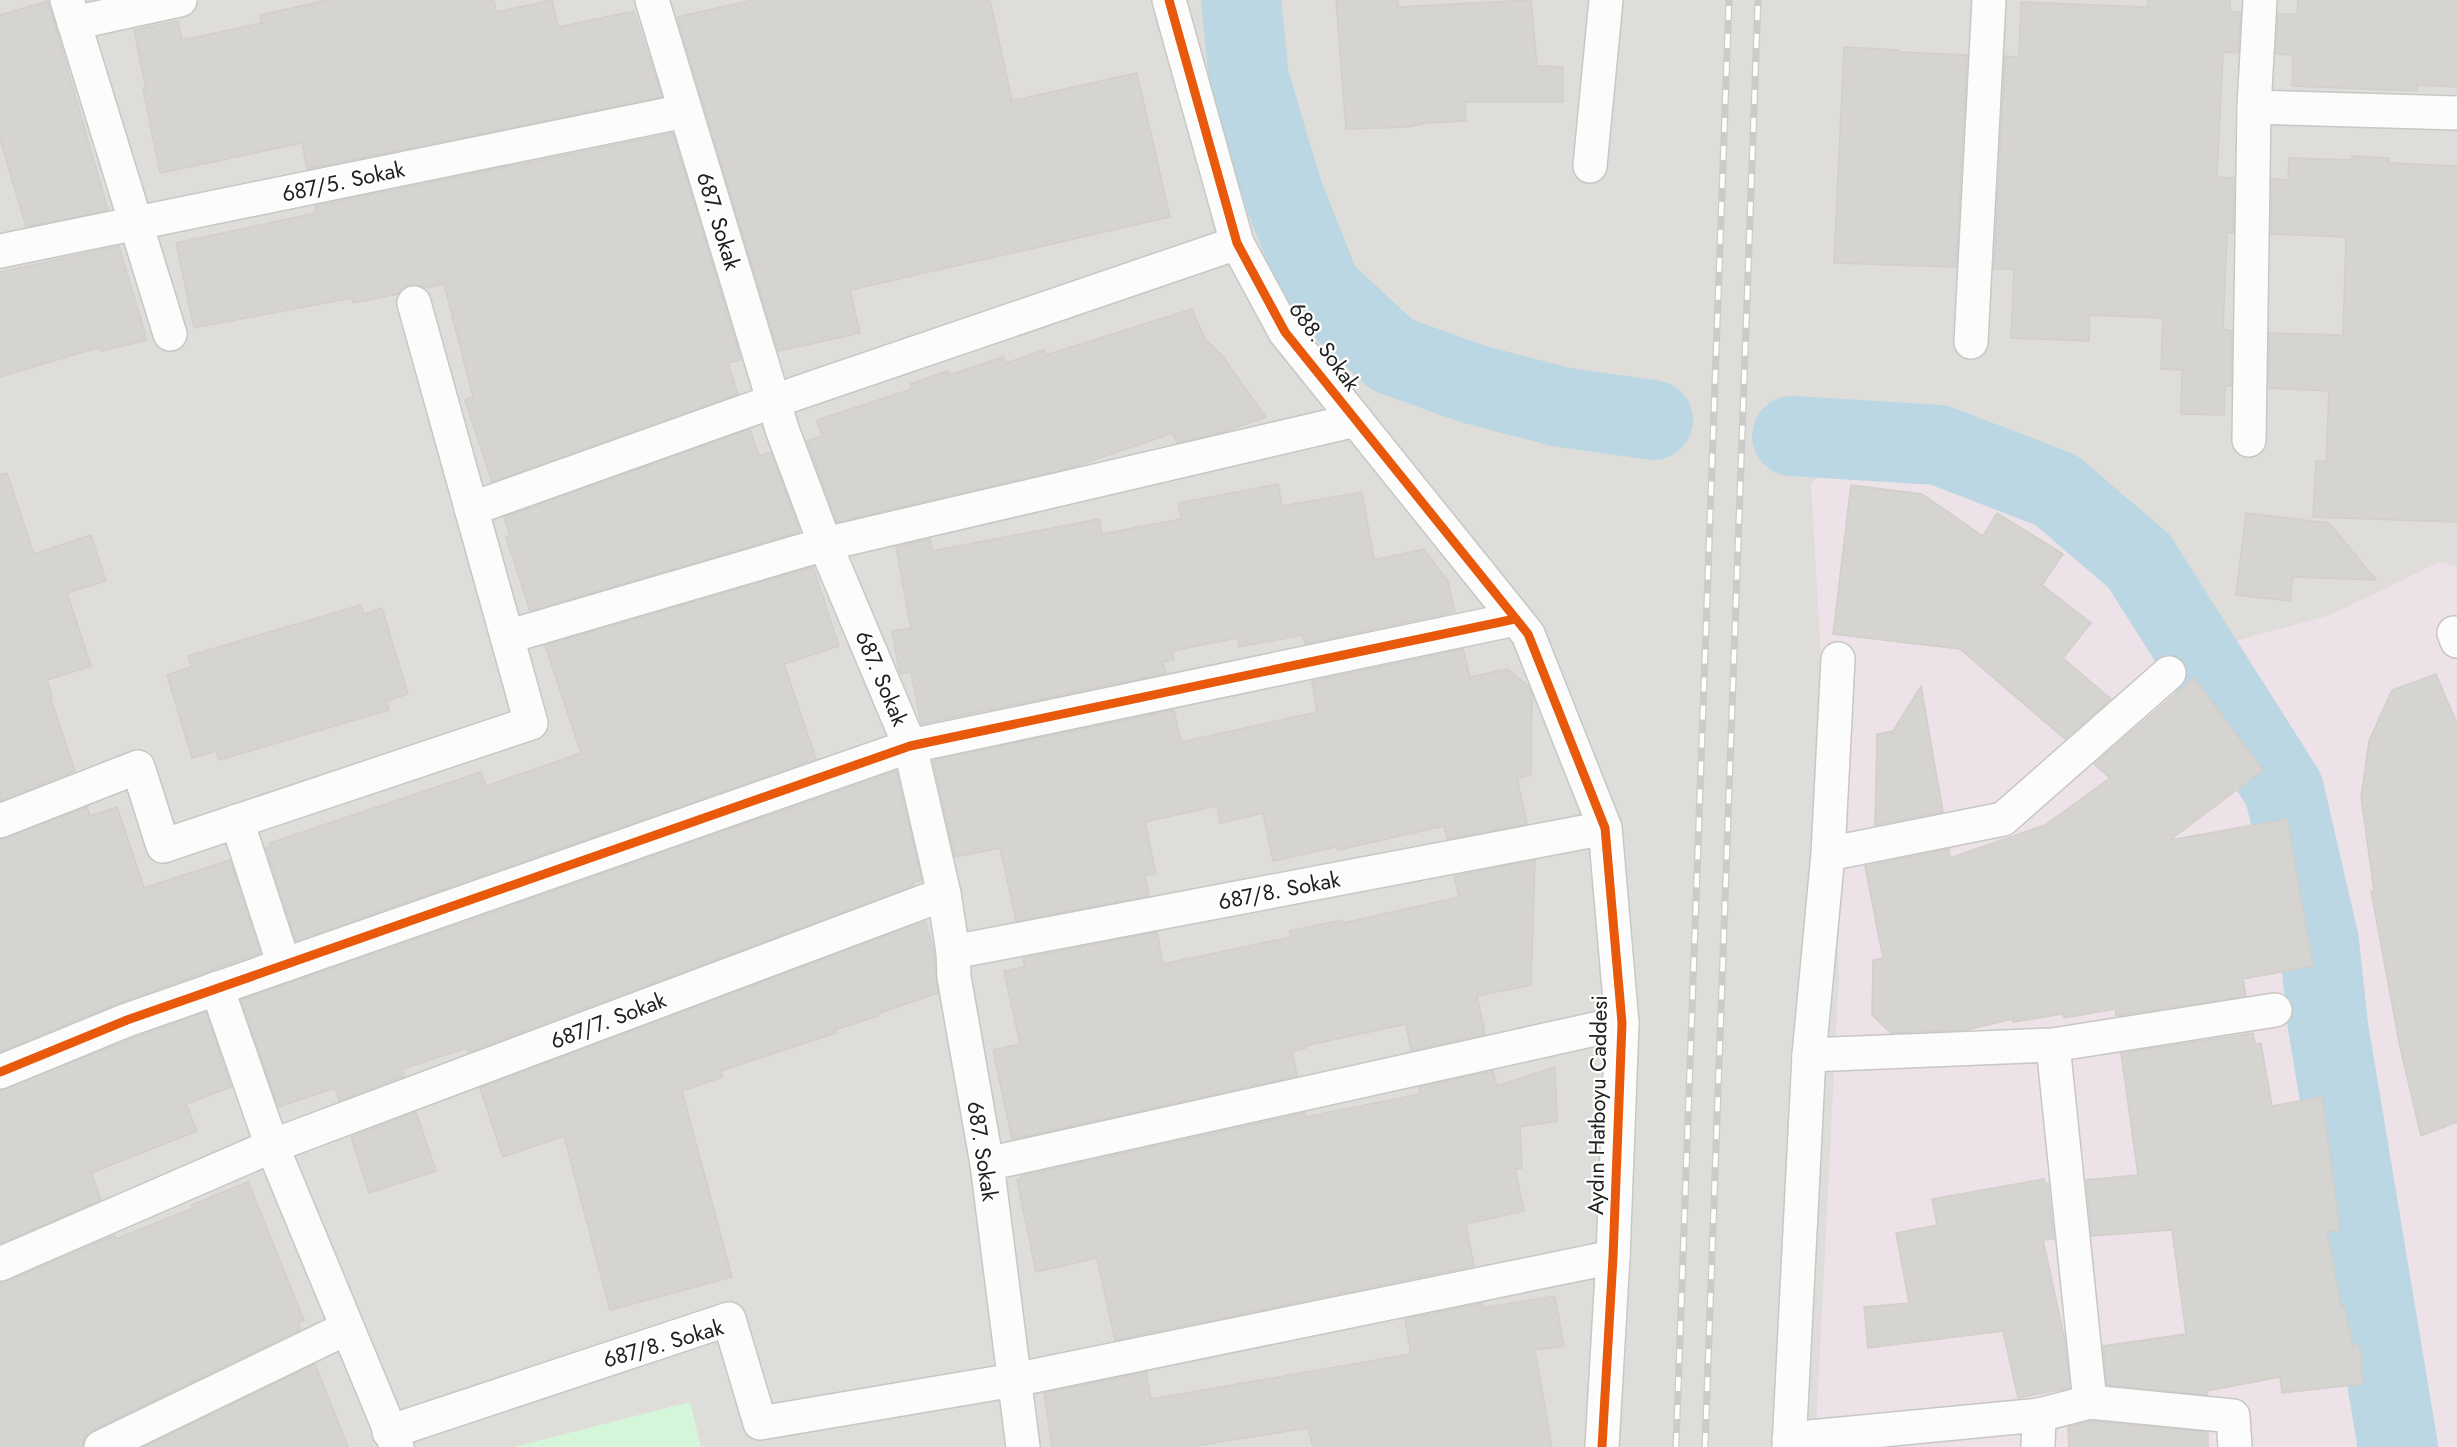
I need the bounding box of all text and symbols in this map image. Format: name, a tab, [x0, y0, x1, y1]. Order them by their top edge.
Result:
street label: 687/5. Sokak	[279, 152, 408, 210]
street label: 687. Sokak	[689, 168, 749, 274]
street label: 688. Sokak	[1282, 295, 1369, 398]
street label: 687. Sokak	[848, 625, 917, 731]
street label: 687/8. Sokak	[1215, 862, 1343, 918]
street label: 687/7. Sokak	[546, 983, 671, 1057]
street label: Aydın Hatboyu Caddesi	[1579, 995, 1615, 1215]
street label: 687. Sokak	[959, 1099, 1007, 1204]
street label: 687/8. Sokak	[599, 1310, 727, 1375]

